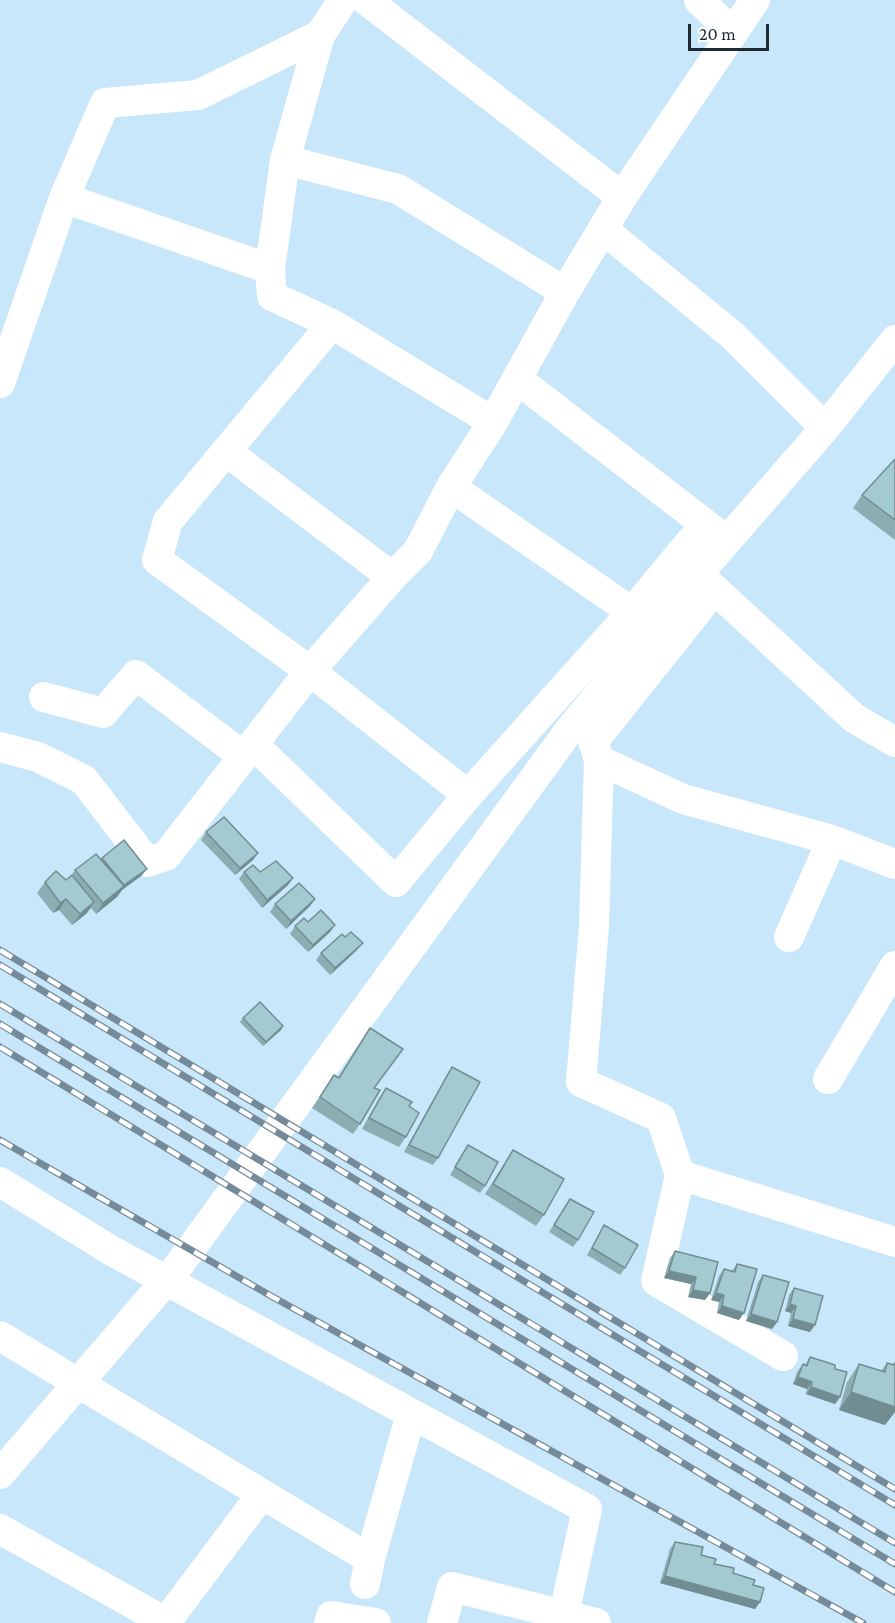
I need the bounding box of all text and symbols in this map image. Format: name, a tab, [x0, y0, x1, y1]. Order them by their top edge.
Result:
scale bar	[691, 12, 772, 50]
text: 20 m	[699, 24, 736, 44]

